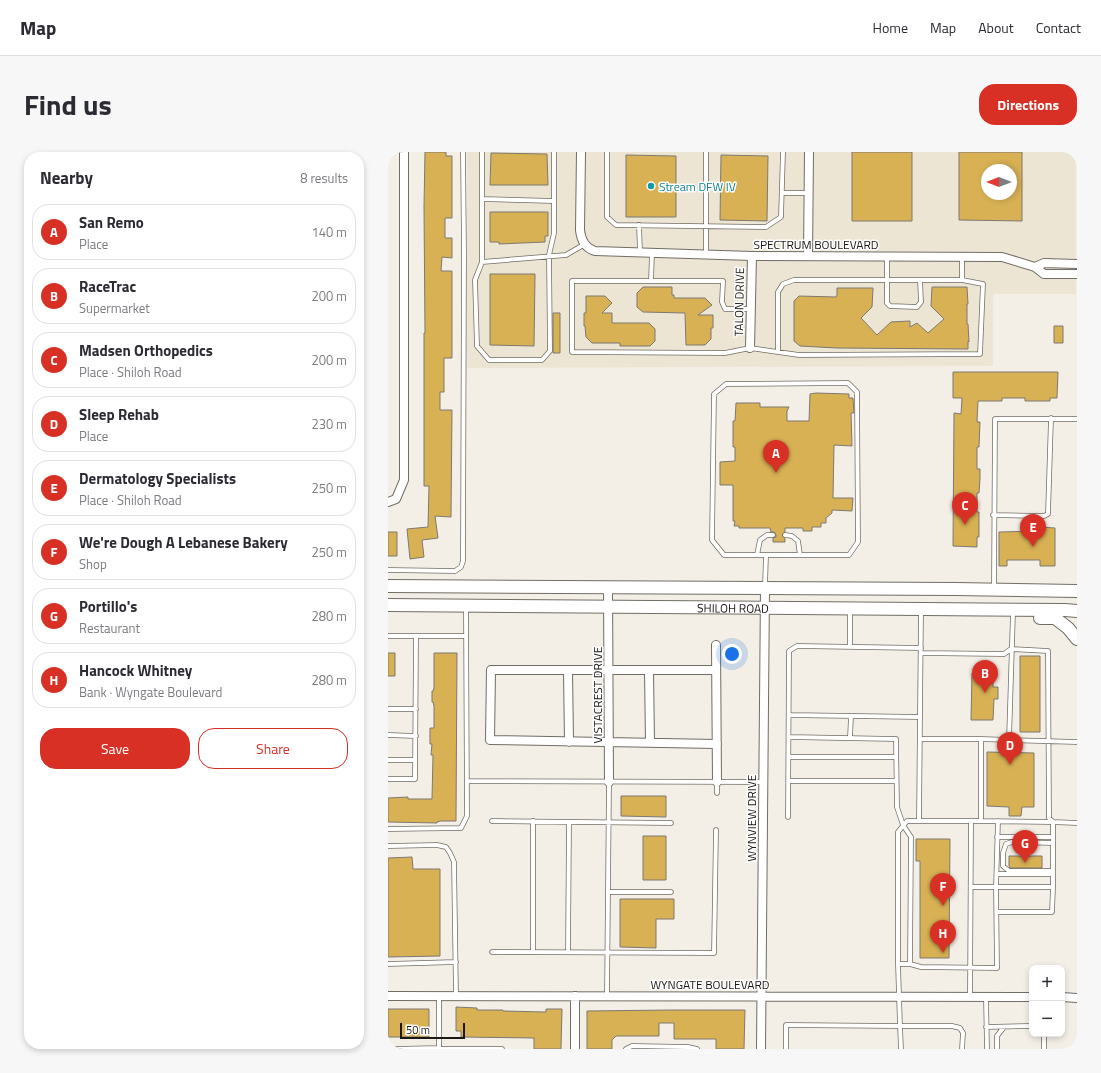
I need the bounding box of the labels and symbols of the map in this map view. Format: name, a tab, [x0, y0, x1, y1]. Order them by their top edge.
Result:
north arrow	[981, 164, 1017, 200]
place label: Stream DFW IV	[659, 177, 736, 196]
marker: Stream DFW IV	[646, 181, 656, 191]
street label: SPECTRUM BOULEVARD	[753, 235, 879, 254]
street label: TALON DRIVE	[729, 267, 749, 337]
pin: A	[763, 440, 789, 473]
pin: C	[952, 492, 978, 525]
pin: E	[1020, 514, 1046, 547]
street label: SHILOH ROAD	[697, 598, 769, 617]
your location	[722, 644, 742, 664]
street label: VISTACREST DRIVE	[588, 646, 607, 743]
pin: B	[972, 660, 998, 693]
pin: D	[997, 732, 1023, 765]
street label: WYNVIEW DRIVE	[742, 774, 761, 861]
pin: G	[1012, 830, 1038, 863]
pin: F	[930, 873, 956, 906]
pin: H	[930, 920, 956, 953]
street label: WYNGATE BOULEVARD	[650, 975, 770, 994]
scale bar	[400, 1021, 465, 1040]

